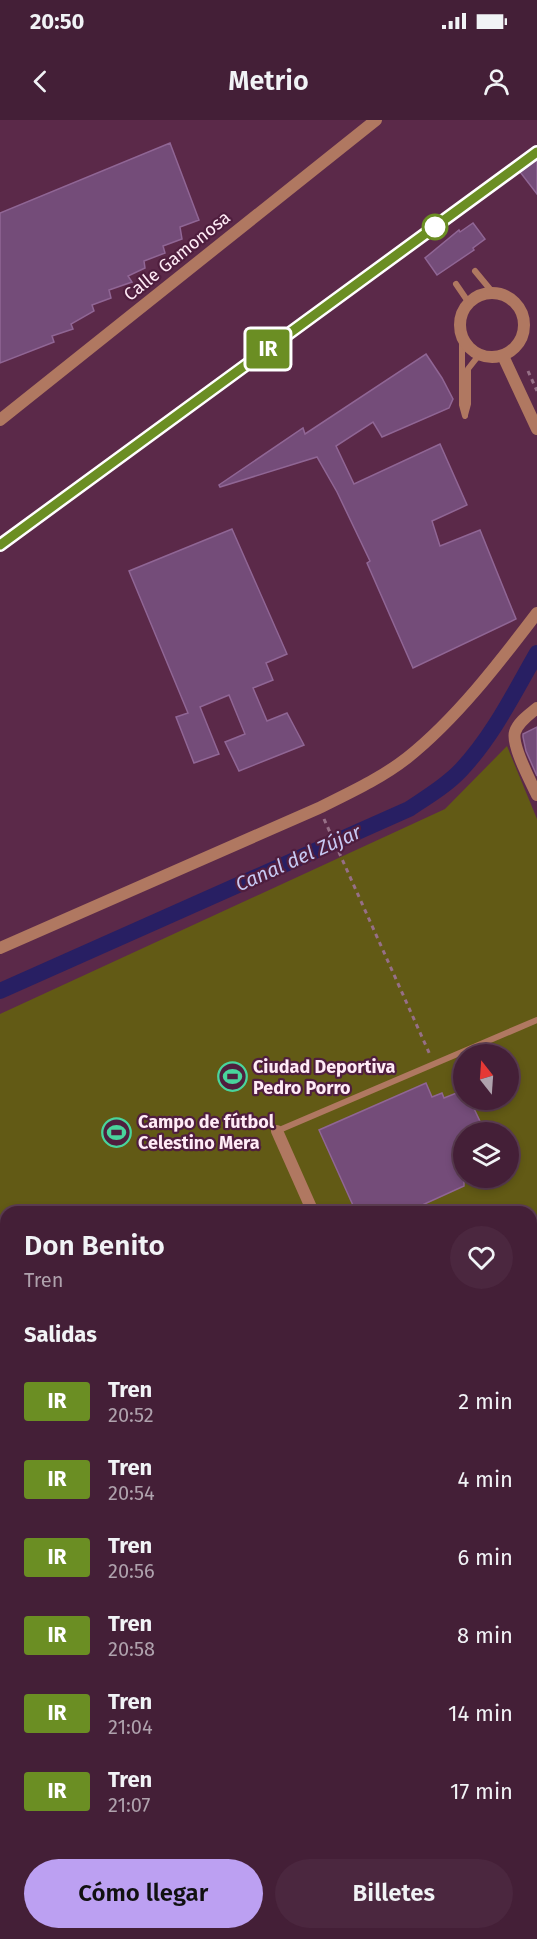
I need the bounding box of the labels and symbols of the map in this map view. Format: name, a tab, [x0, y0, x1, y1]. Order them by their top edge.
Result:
street label: Calle Gamonosa	[119, 206, 235, 306]
unlabelled marker	[422, 214, 448, 240]
line badge: IR	[241, 330, 295, 368]
water label: Canal del Zújar	[231, 819, 366, 896]
north arrow	[453, 1044, 519, 1110]
place label: Ciudad Deportiva Pedro Porro	[253, 1056, 395, 1099]
sports icon: Ciudad Deportiva Pedro Porro	[216, 1061, 248, 1093]
place label: Campo de fútbol Celestino Mera	[138, 1111, 275, 1154]
sports icon: Campo de fútbol Celestino Mera	[101, 1116, 133, 1148]

